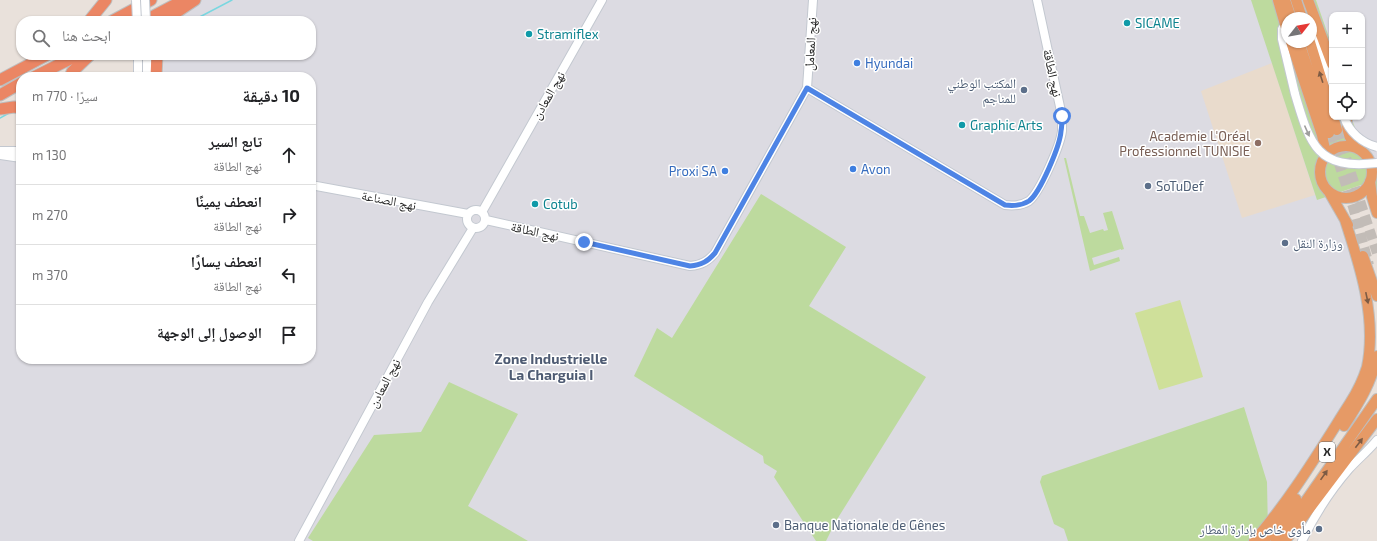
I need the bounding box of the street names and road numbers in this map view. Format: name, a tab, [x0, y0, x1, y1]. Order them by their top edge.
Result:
street label: نهج المعامل	[801, 17, 821, 71]
street label: نهج الطاقة	[1038, 47, 1066, 99]
street label: نهج المعادن	[528, 68, 570, 123]
street label: نهج الصناعة	[360, 187, 418, 215]
street label: نهج الطاقة	[509, 218, 561, 246]
street label: نهج المعادن	[364, 356, 405, 411]
road number: X	[1319, 442, 1335, 462]

